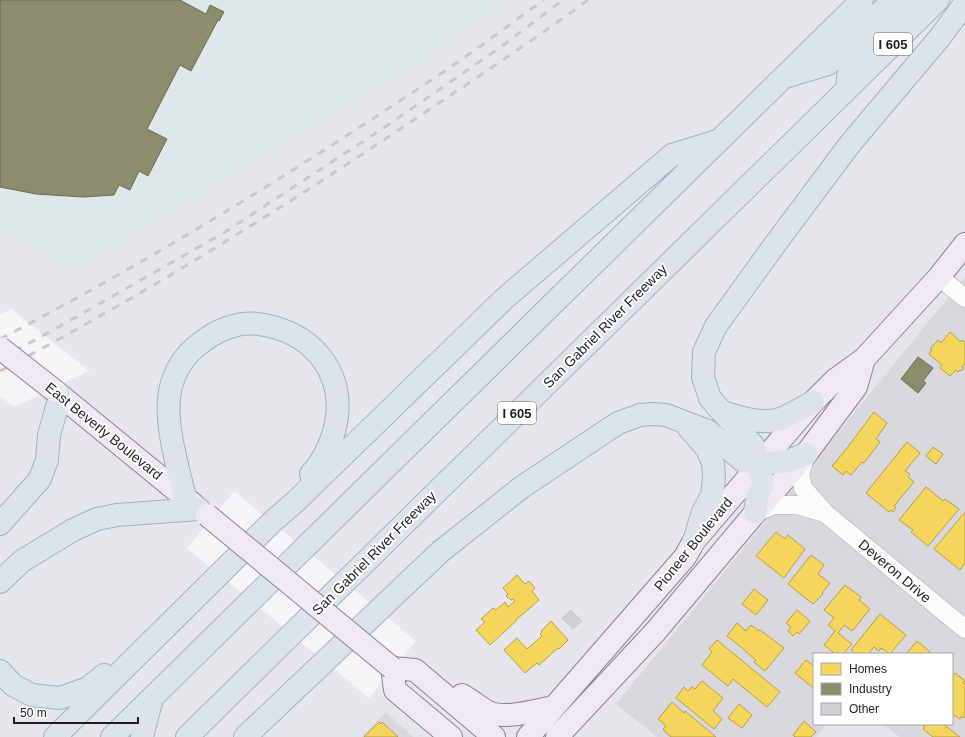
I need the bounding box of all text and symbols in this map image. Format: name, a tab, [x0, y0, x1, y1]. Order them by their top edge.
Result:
road number: I 605	[874, 33, 912, 55]
street label: San Gabriel River Freeway	[540, 261, 670, 391]
street label: East Beverly Boulevard	[42, 379, 166, 483]
road number: I 605	[498, 402, 536, 424]
street label: San Gabriel River Freeway	[309, 488, 439, 618]
street label: Pioneer Boulevard	[651, 494, 735, 594]
street label: Deveron Drive	[856, 536, 935, 606]
legend	[813, 653, 953, 725]
text: Homes	[849, 662, 887, 676]
text: Industry	[849, 682, 892, 696]
scale bar	[14, 699, 138, 725]
text: Other	[849, 702, 879, 716]
text: 50 m	[20, 706, 47, 720]

